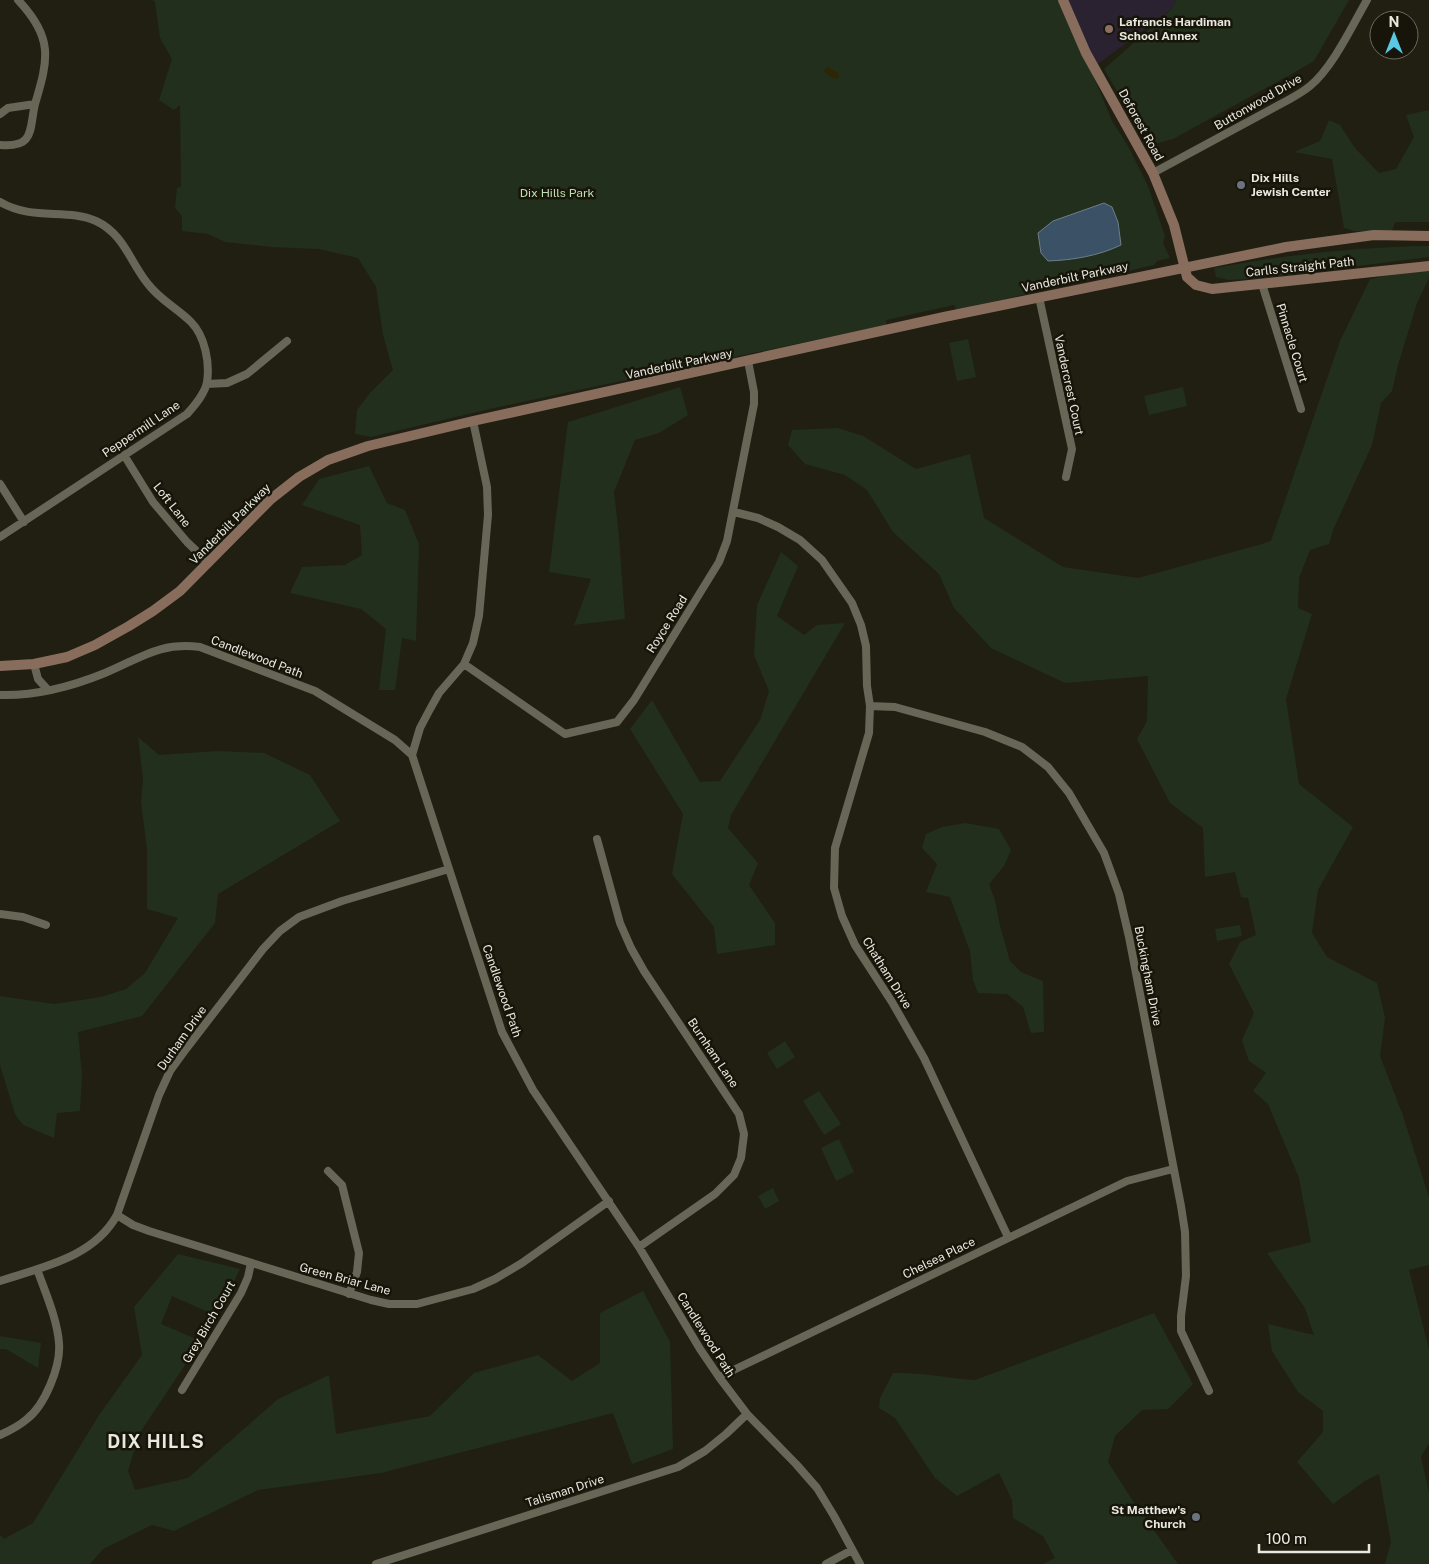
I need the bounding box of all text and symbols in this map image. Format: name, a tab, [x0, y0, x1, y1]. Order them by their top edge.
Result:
north arrow	[1369, 10, 1419, 60]
text: N	[1389, 14, 1399, 30]
place label: Lafrancis Hardiman School Annex	[1119, 15, 1231, 43]
marker: Lafrancis Hardiman School Annex	[1103, 23, 1115, 35]
street label: Buttonwood Drive	[1212, 71, 1304, 133]
street label: Deforest Road	[1116, 87, 1166, 163]
place label: Dix Hills Jewish Center	[1251, 171, 1331, 199]
marker: Dix Hills Jewish Center	[1235, 179, 1247, 191]
park label: Dix Hills Park	[520, 186, 595, 200]
street label: Carlls Straight Path	[1245, 254, 1355, 280]
street label: Vanderbilt Parkway	[1020, 259, 1130, 295]
street label: Pinnacle Court	[1273, 302, 1311, 384]
street label: Vandercrest Court	[1052, 334, 1087, 437]
street label: Vanderbilt Parkway	[624, 346, 734, 382]
street label: Peppermill Lane	[100, 398, 183, 460]
street label: Loft Lane	[150, 480, 194, 530]
street label: Vanderbilt Parkway	[187, 480, 274, 567]
street label: Royce Road	[644, 593, 690, 655]
street label: Candlewood Path	[209, 633, 305, 681]
street label: Buckingham Drive	[1131, 925, 1165, 1027]
street label: Chatham Drive	[859, 935, 915, 1012]
street label: Candlewood Path	[480, 943, 524, 1039]
street label: Durham Drive	[155, 1003, 210, 1073]
street label: Burnham Lane	[685, 1016, 741, 1090]
street label: Chelsea Place	[900, 1234, 978, 1282]
street label: Green Briar Lane	[298, 1260, 392, 1298]
street label: Grey Birch Court	[180, 1278, 238, 1366]
street label: Candlewood Path	[674, 1290, 738, 1380]
district label: DIX HILLS	[107, 1431, 205, 1452]
street label: Talisman Drive	[524, 1472, 606, 1510]
place label: St Matthew's Church	[1111, 1503, 1186, 1531]
marker: St Matthew's Church	[1190, 1511, 1202, 1523]
scale bar	[1259, 1522, 1369, 1554]
text: 100 m	[1266, 1530, 1307, 1547]

